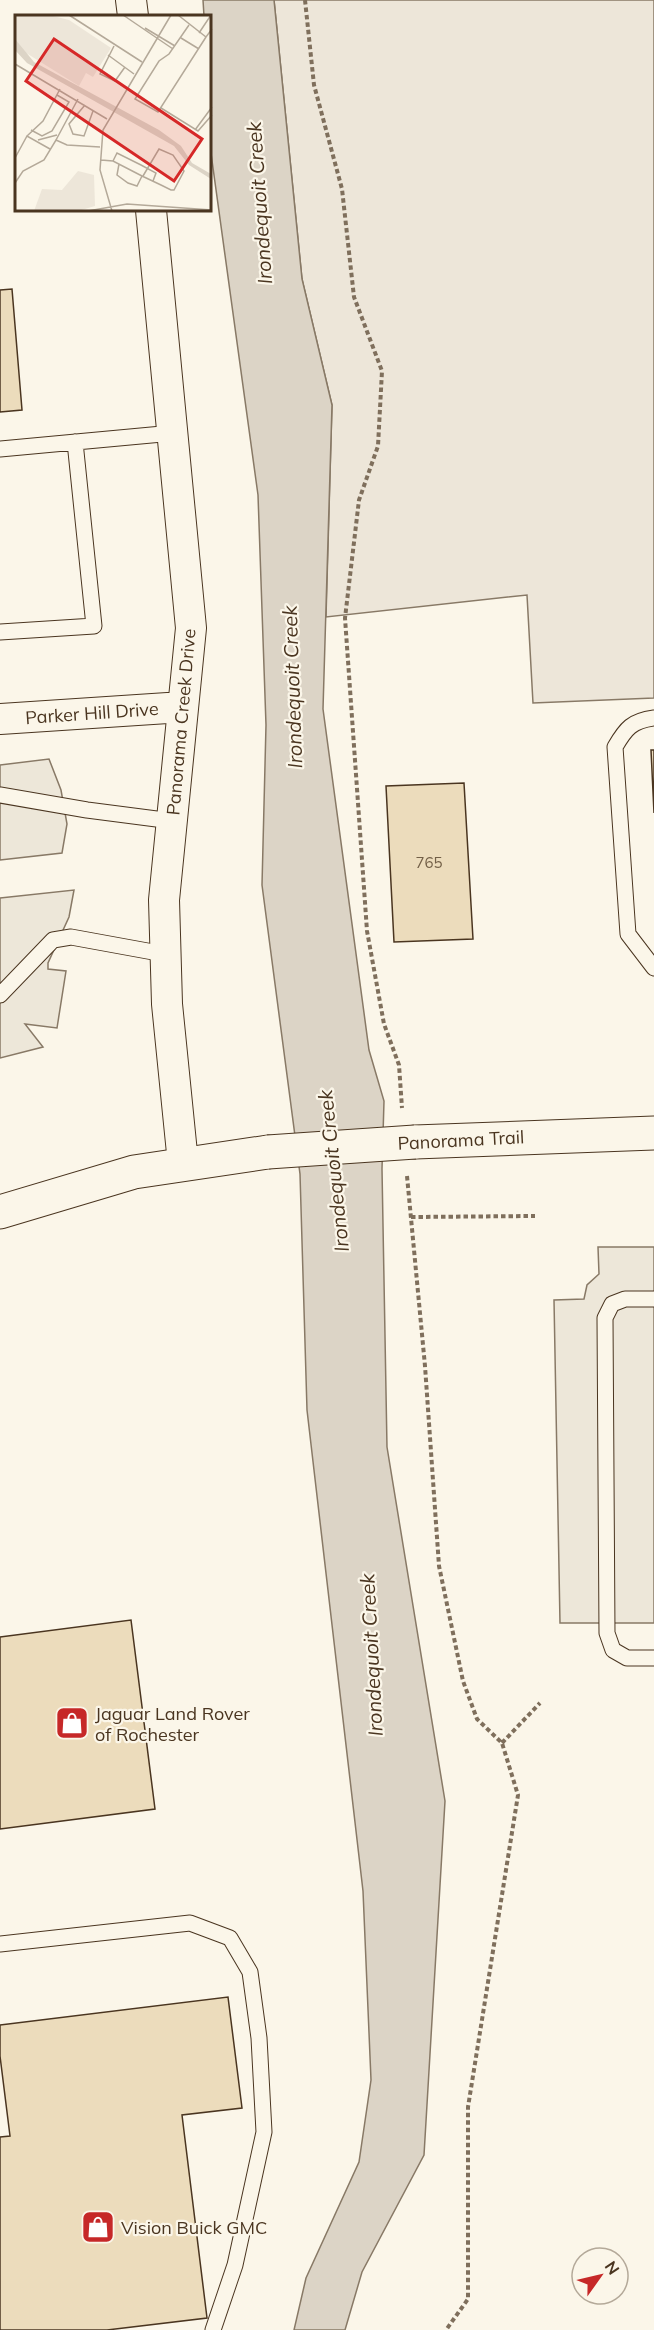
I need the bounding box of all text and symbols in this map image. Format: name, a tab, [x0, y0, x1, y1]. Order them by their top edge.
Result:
inset map	[15, 15, 212, 212]
water label: Irondequoit Creek	[241, 120, 277, 285]
water label: Irondequoit Creek	[277, 604, 307, 769]
street label: Panorama Creek Drive	[161, 628, 201, 816]
street label: Parker Hill Drive	[25, 697, 159, 729]
house number: 765	[415, 853, 443, 872]
water label: Irondequoit Creek	[312, 1088, 354, 1253]
street label: Panorama Trail	[397, 1125, 525, 1155]
water label: Irondequoit Creek	[354, 1572, 388, 1737]
place label: Jaguar Land Rover of Rochester	[95, 1702, 250, 1746]
shop icon: Jaguar Land Rover of Rochester	[54, 1705, 90, 1741]
shop icon: Vision Buick GMC	[80, 2209, 116, 2245]
place label: Vision Buick GMC	[121, 2216, 267, 2239]
north arrow	[570, 2246, 630, 2306]
text: N	[601, 2257, 624, 2278]

